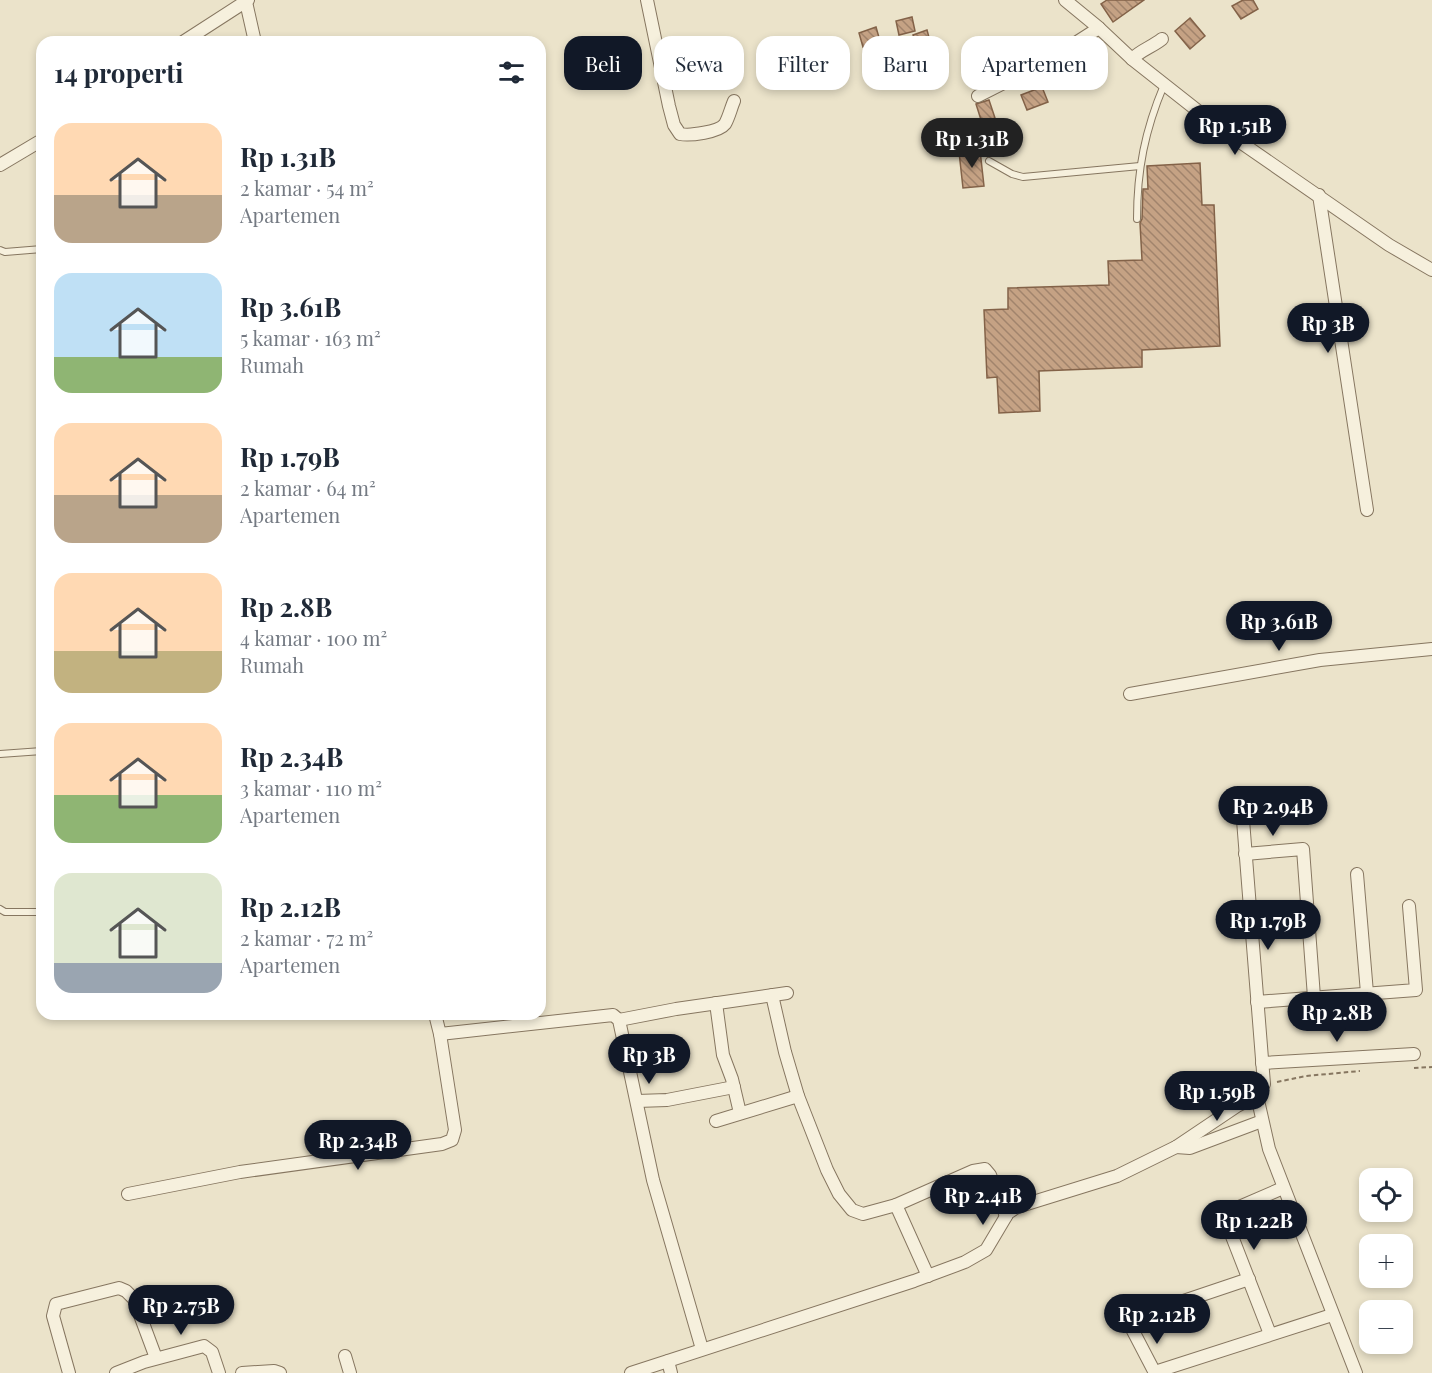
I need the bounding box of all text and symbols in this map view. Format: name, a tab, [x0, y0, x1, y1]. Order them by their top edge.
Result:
chip: Beli	[564, 36, 642, 90]
chip: Sewa	[654, 36, 744, 90]
chip: Filter	[756, 36, 850, 90]
chip: Baru	[862, 36, 949, 90]
chip: Apartemen	[961, 36, 1108, 90]
text: 14 properti	[54, 55, 184, 90]
icon: filters	[495, 56, 528, 89]
pin: Rp 1.51B	[1173, 105, 1297, 156]
text: Rp 1.51B	[1198, 111, 1272, 138]
pin: Rp 1.31B	[910, 118, 1034, 169]
text: Rp 1.31B	[935, 124, 1009, 151]
text: Rp 1.31B	[240, 139, 336, 174]
icon: home	[102, 147, 174, 219]
text: 2 kamar · 54 m²	[240, 174, 374, 201]
text: Apartemen	[240, 201, 340, 228]
text: Rp 3.61B	[240, 289, 341, 324]
icon: home	[102, 297, 174, 369]
pin: Rp 3B	[1286, 303, 1370, 354]
text: Rp 3B	[1301, 309, 1355, 336]
text: 5 kamar · 163 m²	[240, 324, 381, 351]
text: Rumah	[240, 351, 304, 378]
text: Rp 1.79B	[240, 439, 340, 474]
icon: home	[102, 447, 174, 519]
text: 2 kamar · 64 m²	[240, 474, 376, 501]
text: Apartemen	[240, 501, 340, 528]
text: Rp 2.8B	[240, 589, 332, 624]
icon: home	[102, 597, 174, 669]
pin: Rp 3.61B	[1217, 601, 1341, 652]
text: Rp 3.61B	[1240, 607, 1318, 634]
text: 4 kamar · 100 m²	[240, 624, 387, 651]
text: Rumah	[240, 651, 304, 678]
text: Rp 2.34B	[240, 739, 343, 774]
icon: home	[102, 747, 174, 819]
text: 3 kamar · 110 m²	[240, 774, 382, 801]
pin: Rp 2.94B	[1211, 786, 1335, 837]
text: Rp 2.94B	[1232, 792, 1314, 819]
text: Apartemen	[240, 801, 340, 828]
text: Rp 2.12B	[240, 889, 341, 924]
icon: home	[102, 897, 174, 969]
pin: Rp 1.79B	[1206, 900, 1330, 951]
text: Rp 1.79B	[1230, 906, 1306, 933]
text: 2 kamar · 72 m²	[240, 924, 373, 951]
text: Apartemen	[240, 951, 340, 978]
pin: Rp 2.8B	[1282, 992, 1392, 1043]
text: Rp 2.8B	[1302, 998, 1372, 1025]
pin: Rp 3B	[607, 1034, 691, 1085]
text: Rp 3B	[622, 1040, 676, 1067]
pin: Rp 1.59B	[1155, 1071, 1279, 1122]
text: Rp 1.59B	[1179, 1077, 1255, 1104]
pin: Rp 2.34B	[296, 1120, 420, 1171]
text: Rp 2.34B	[318, 1126, 398, 1153]
map controls	[1359, 1168, 1413, 1354]
button: locate	[1359, 1168, 1413, 1222]
pin: Rp 2.41B	[921, 1175, 1045, 1226]
text: Rp 2.41B	[944, 1181, 1022, 1208]
pin: Rp 1.22B	[1192, 1200, 1316, 1251]
text: Rp 1.22B	[1215, 1206, 1293, 1233]
button: +	[1359, 1234, 1413, 1288]
pin: Rp 2.75B	[119, 1285, 243, 1336]
text: Rp 2.75B	[142, 1291, 220, 1318]
pin: Rp 2.12B	[1095, 1294, 1219, 1345]
text: Rp 2.12B	[1118, 1300, 1196, 1327]
button: −	[1359, 1300, 1413, 1354]

